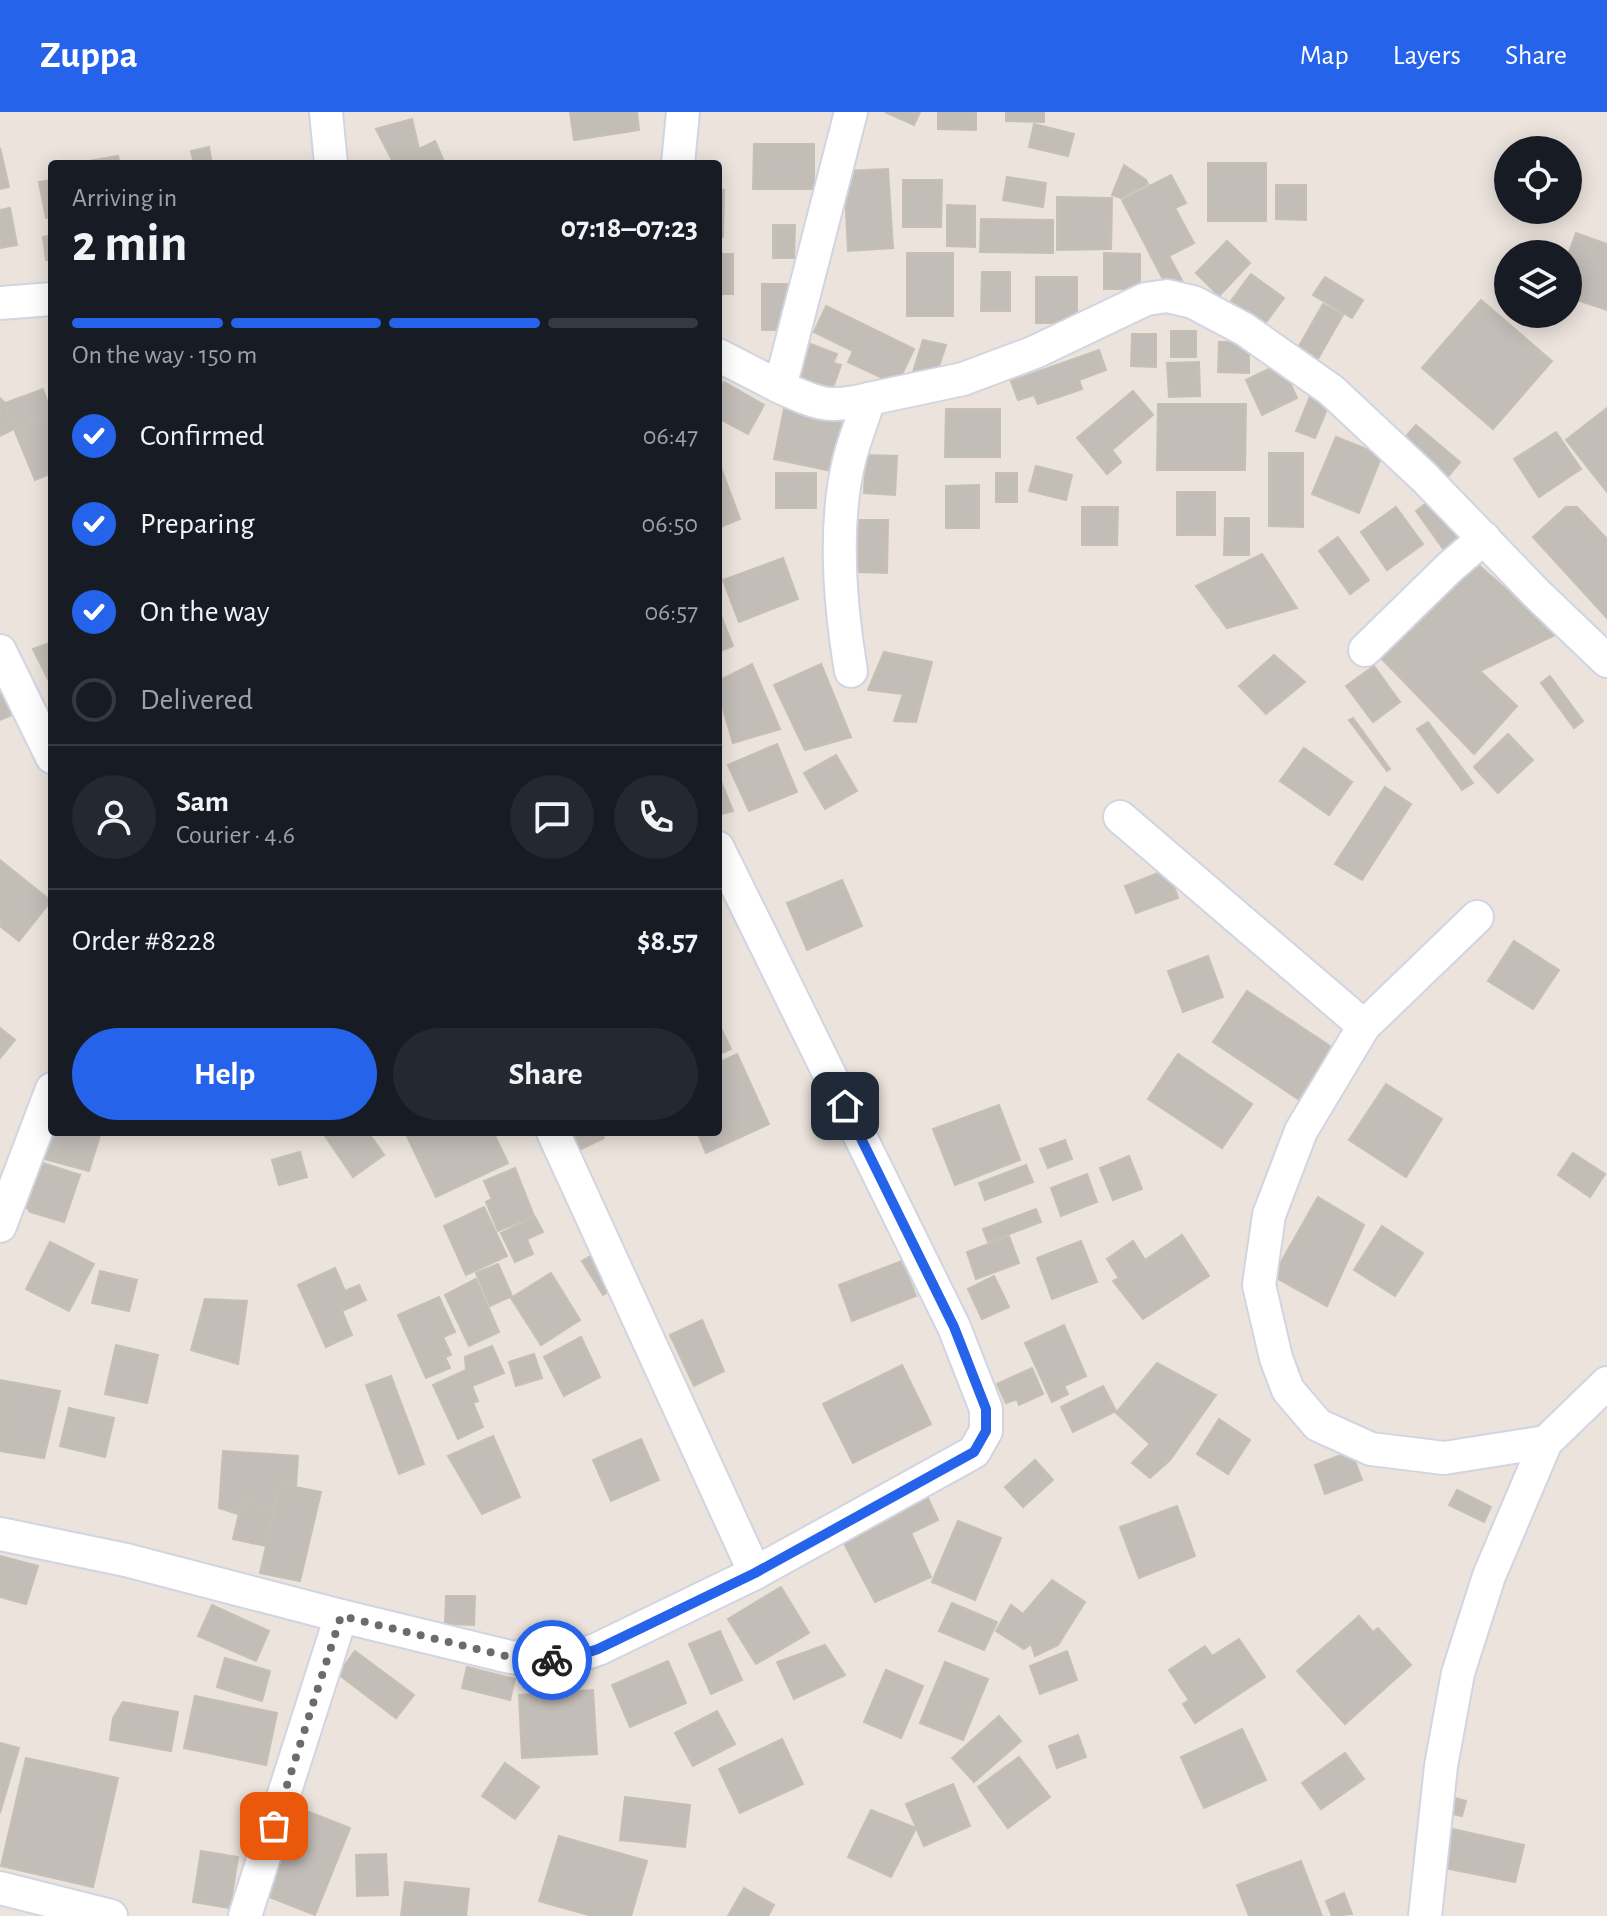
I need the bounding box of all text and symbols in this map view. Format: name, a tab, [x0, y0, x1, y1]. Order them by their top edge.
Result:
text: Zuppa	[40, 37, 138, 75]
text: Map	[1300, 42, 1349, 70]
text: Layers	[1393, 42, 1461, 70]
text: Share	[1505, 42, 1567, 70]
map controls	[1494, 136, 1582, 328]
button: locate	[1494, 136, 1582, 224]
text: Arriving in	[72, 185, 177, 211]
text: 07:18–07:23	[561, 213, 698, 243]
text: 2 min	[72, 218, 187, 270]
button: layers	[1494, 240, 1582, 328]
text: On the way · 150 m	[72, 342, 257, 368]
icon: check	[72, 414, 116, 458]
text: Confirmed	[140, 421, 264, 451]
text: 06:47	[643, 423, 698, 449]
icon: check	[72, 502, 116, 546]
text: Preparing	[140, 509, 255, 539]
text: 06:50	[642, 511, 698, 537]
icon: check	[72, 590, 116, 634]
text: On the way	[140, 597, 269, 627]
text: 06:57	[644, 599, 698, 625]
text: Delivered	[140, 685, 253, 715]
button: person	[72, 775, 156, 859]
button: chat	[510, 775, 594, 859]
button: phone	[614, 775, 698, 859]
text: Sam	[176, 787, 229, 817]
text: Courier · 4.6	[176, 822, 295, 848]
text: Order #8228	[72, 926, 216, 956]
text: $8.57	[637, 926, 698, 956]
button: Help	[72, 1028, 377, 1120]
button: Share	[393, 1028, 698, 1120]
pin	[811, 1072, 879, 1140]
icon: home	[823, 1084, 867, 1128]
courier	[512, 1620, 592, 1700]
icon: bike	[530, 1638, 574, 1682]
pin	[240, 1792, 308, 1860]
icon: bag	[252, 1804, 296, 1848]

